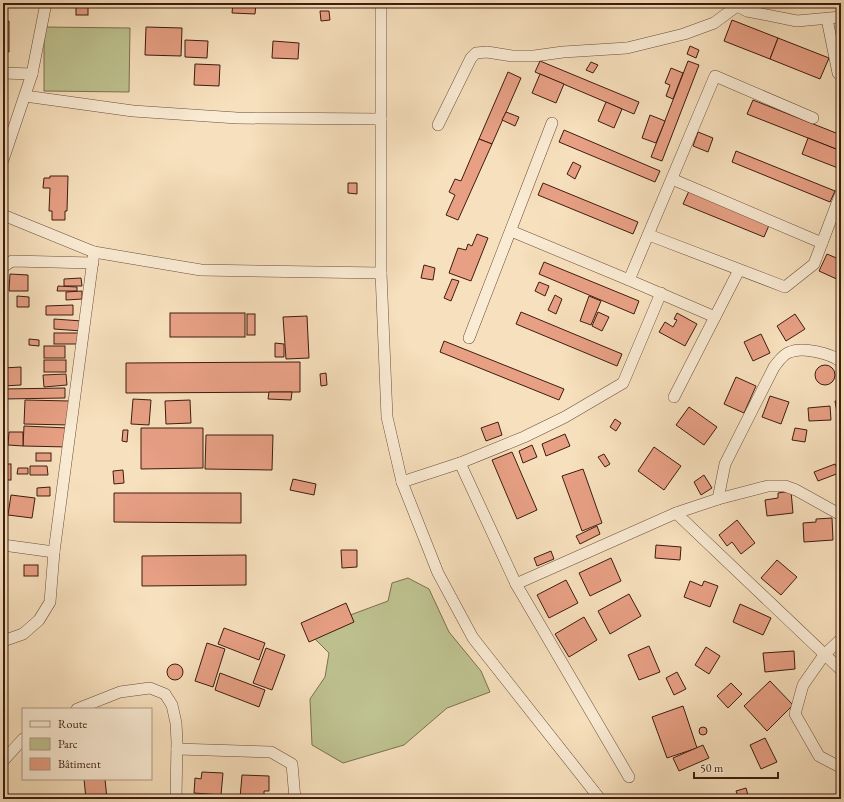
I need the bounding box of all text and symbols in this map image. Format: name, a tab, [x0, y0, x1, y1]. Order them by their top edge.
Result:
legend	[22, 708, 152, 780]
text: Route	[58, 716, 88, 732]
text: Parc	[58, 736, 78, 752]
scale bar	[694, 754, 778, 780]
text: Bâtiment	[58, 756, 101, 772]
text: 50 m	[700, 760, 724, 776]

